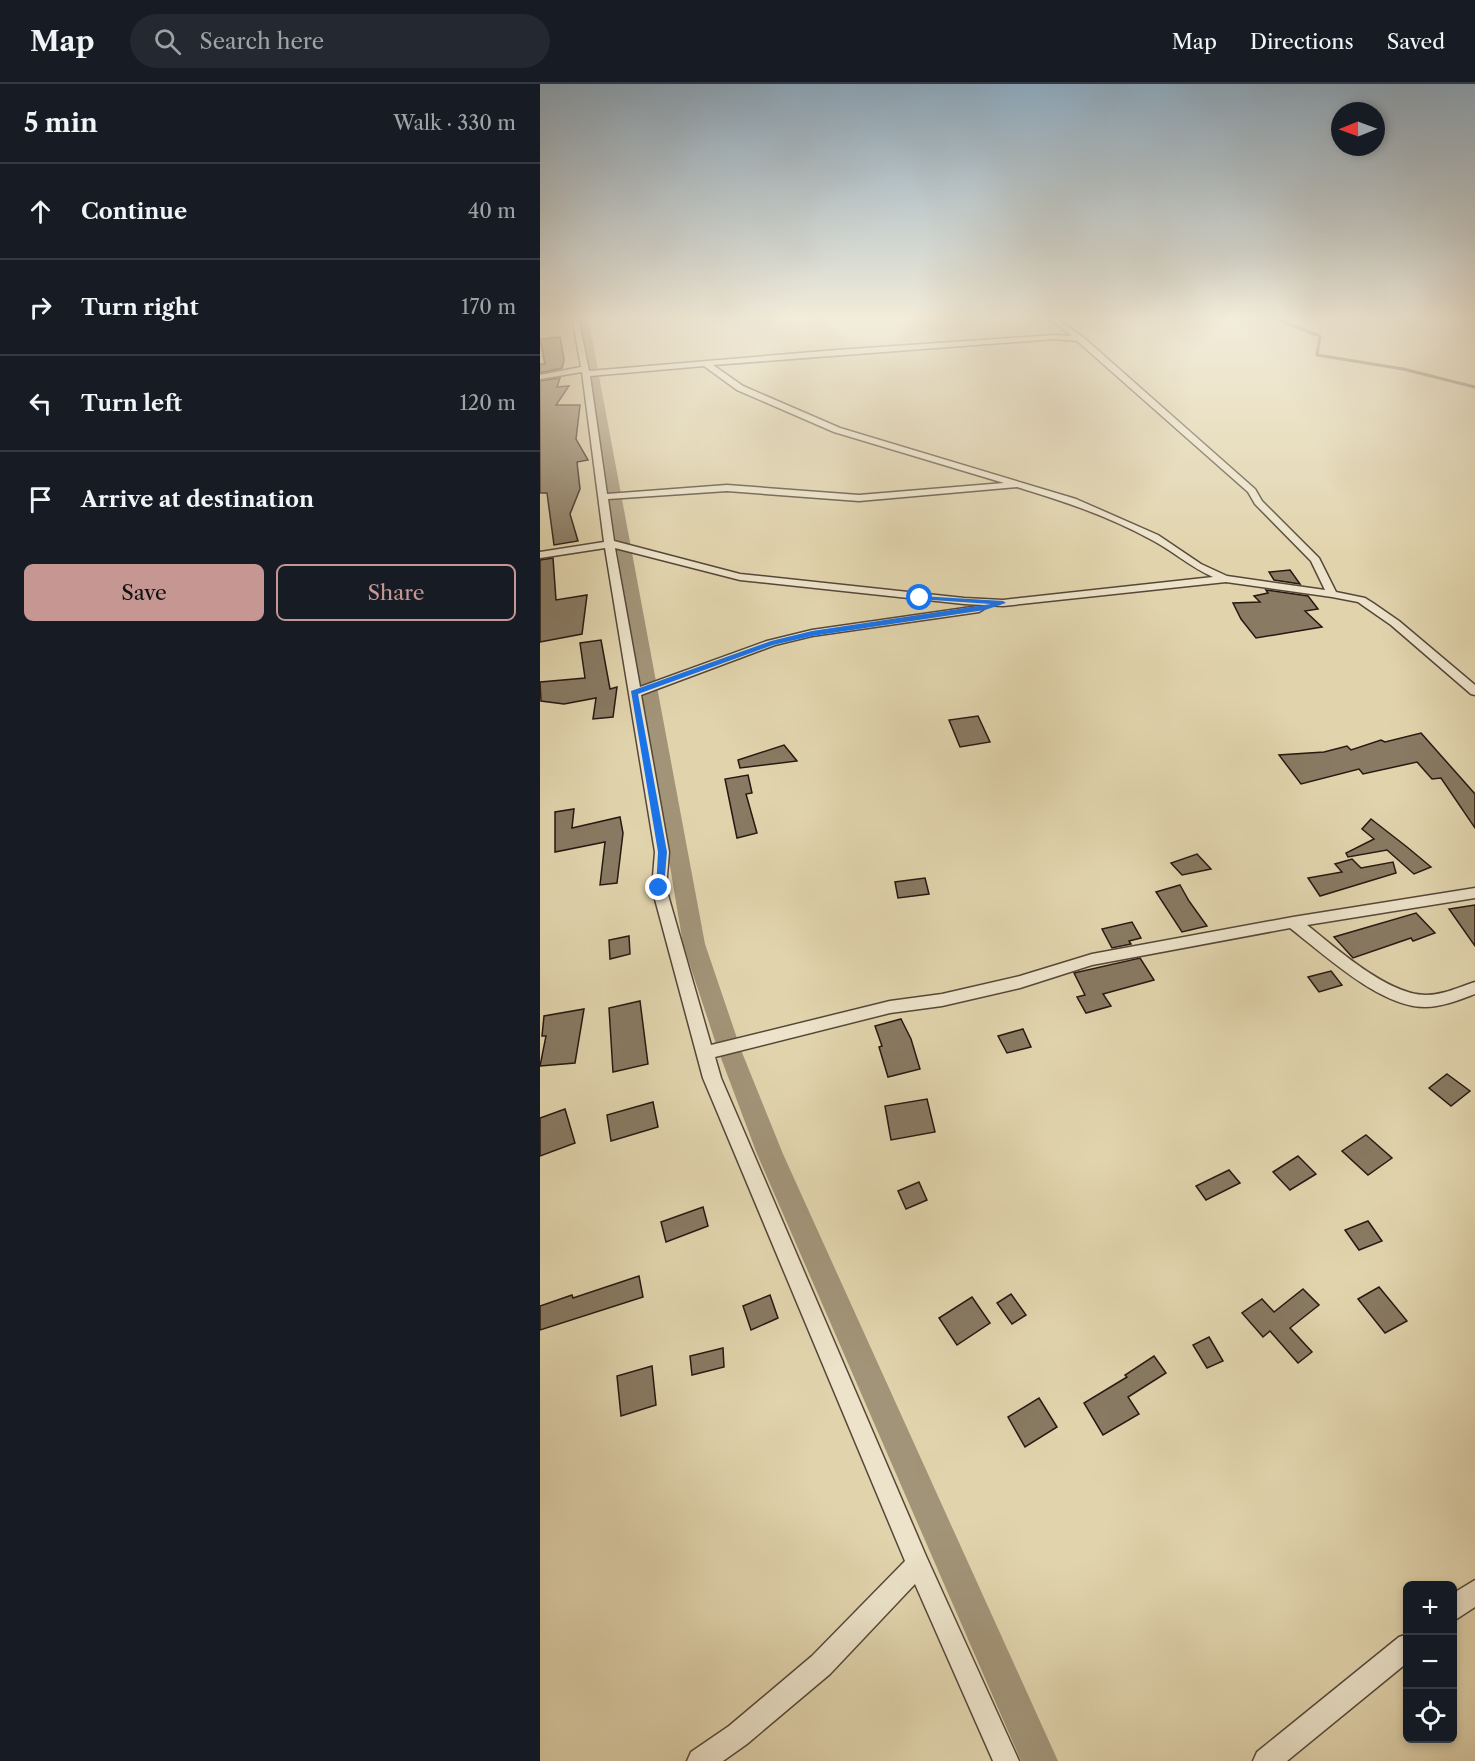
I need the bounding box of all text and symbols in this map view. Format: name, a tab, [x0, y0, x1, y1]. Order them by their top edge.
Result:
search box	[130, 14, 550, 68]
text: Map	[30, 24, 94, 58]
icon: search	[151, 25, 184, 58]
text: Search here	[199, 28, 324, 55]
text: Map	[1172, 29, 1217, 54]
text: Directions	[1250, 29, 1354, 54]
text: Saved	[1387, 29, 1445, 54]
north arrow	[1331, 102, 1385, 156]
text: 5 min	[24, 107, 98, 139]
text: Walk · 330 m	[393, 111, 516, 135]
icon: ahead	[24, 195, 57, 228]
text: Continue	[81, 198, 187, 225]
text: 40 m	[468, 199, 516, 223]
icon: right	[24, 291, 57, 324]
text: Turn right	[81, 294, 199, 321]
text: 170 m	[461, 295, 516, 319]
icon: left	[24, 387, 57, 420]
text: Turn left	[81, 390, 182, 417]
text: 120 m	[459, 391, 516, 415]
icon: arrive	[24, 483, 57, 516]
text: Arrive at destination	[81, 486, 314, 513]
button: Save	[24, 564, 264, 621]
button: Share	[276, 564, 516, 621]
route start	[906, 584, 932, 610]
route end	[645, 874, 671, 900]
map controls	[1403, 1581, 1457, 1743]
button: +	[1403, 1581, 1457, 1635]
button: −	[1403, 1635, 1457, 1689]
button: locate	[1403, 1689, 1457, 1743]

